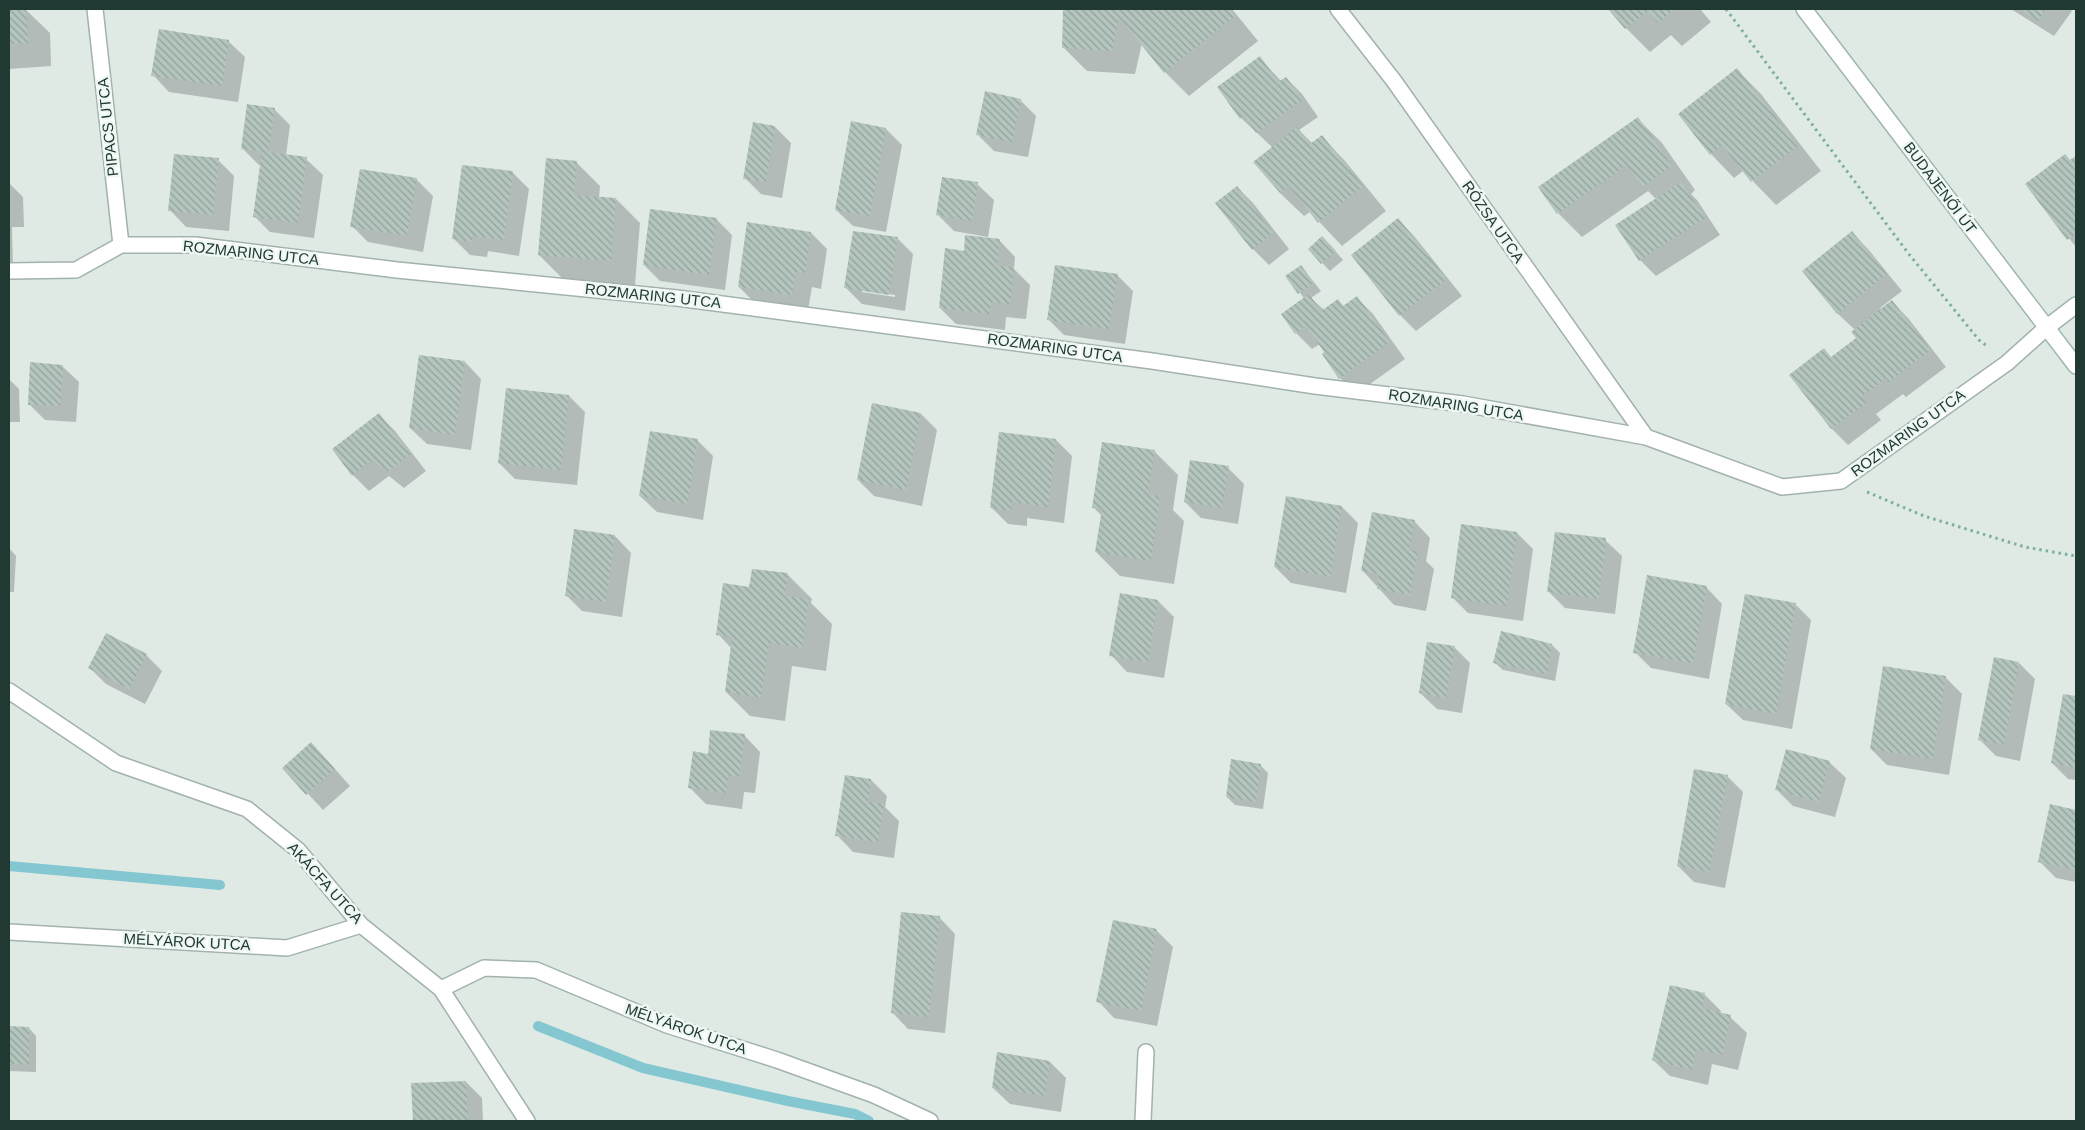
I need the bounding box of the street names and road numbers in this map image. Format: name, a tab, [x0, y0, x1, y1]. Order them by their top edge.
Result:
street label: PIPACS UTCA	[94, 77, 121, 177]
street label: BUDAJENŐI ÚT	[1901, 139, 1980, 237]
street label: RÓZSA UTCA	[1459, 178, 1528, 266]
street label: ROZMARING UTCA	[182, 237, 320, 268]
street label: ROZMARING UTCA	[584, 280, 722, 311]
street label: ROZMARING UTCA	[986, 330, 1124, 365]
street label: ROZMARING UTCA	[1387, 385, 1525, 424]
street label: ROZMARING UTCA	[1847, 386, 1968, 480]
street label: AKÁCFA UTCA	[284, 839, 366, 927]
street label: MÉLYÁROK UTCA	[123, 930, 251, 953]
street label: MÉLYÁROK UTCA	[623, 1000, 749, 1057]

